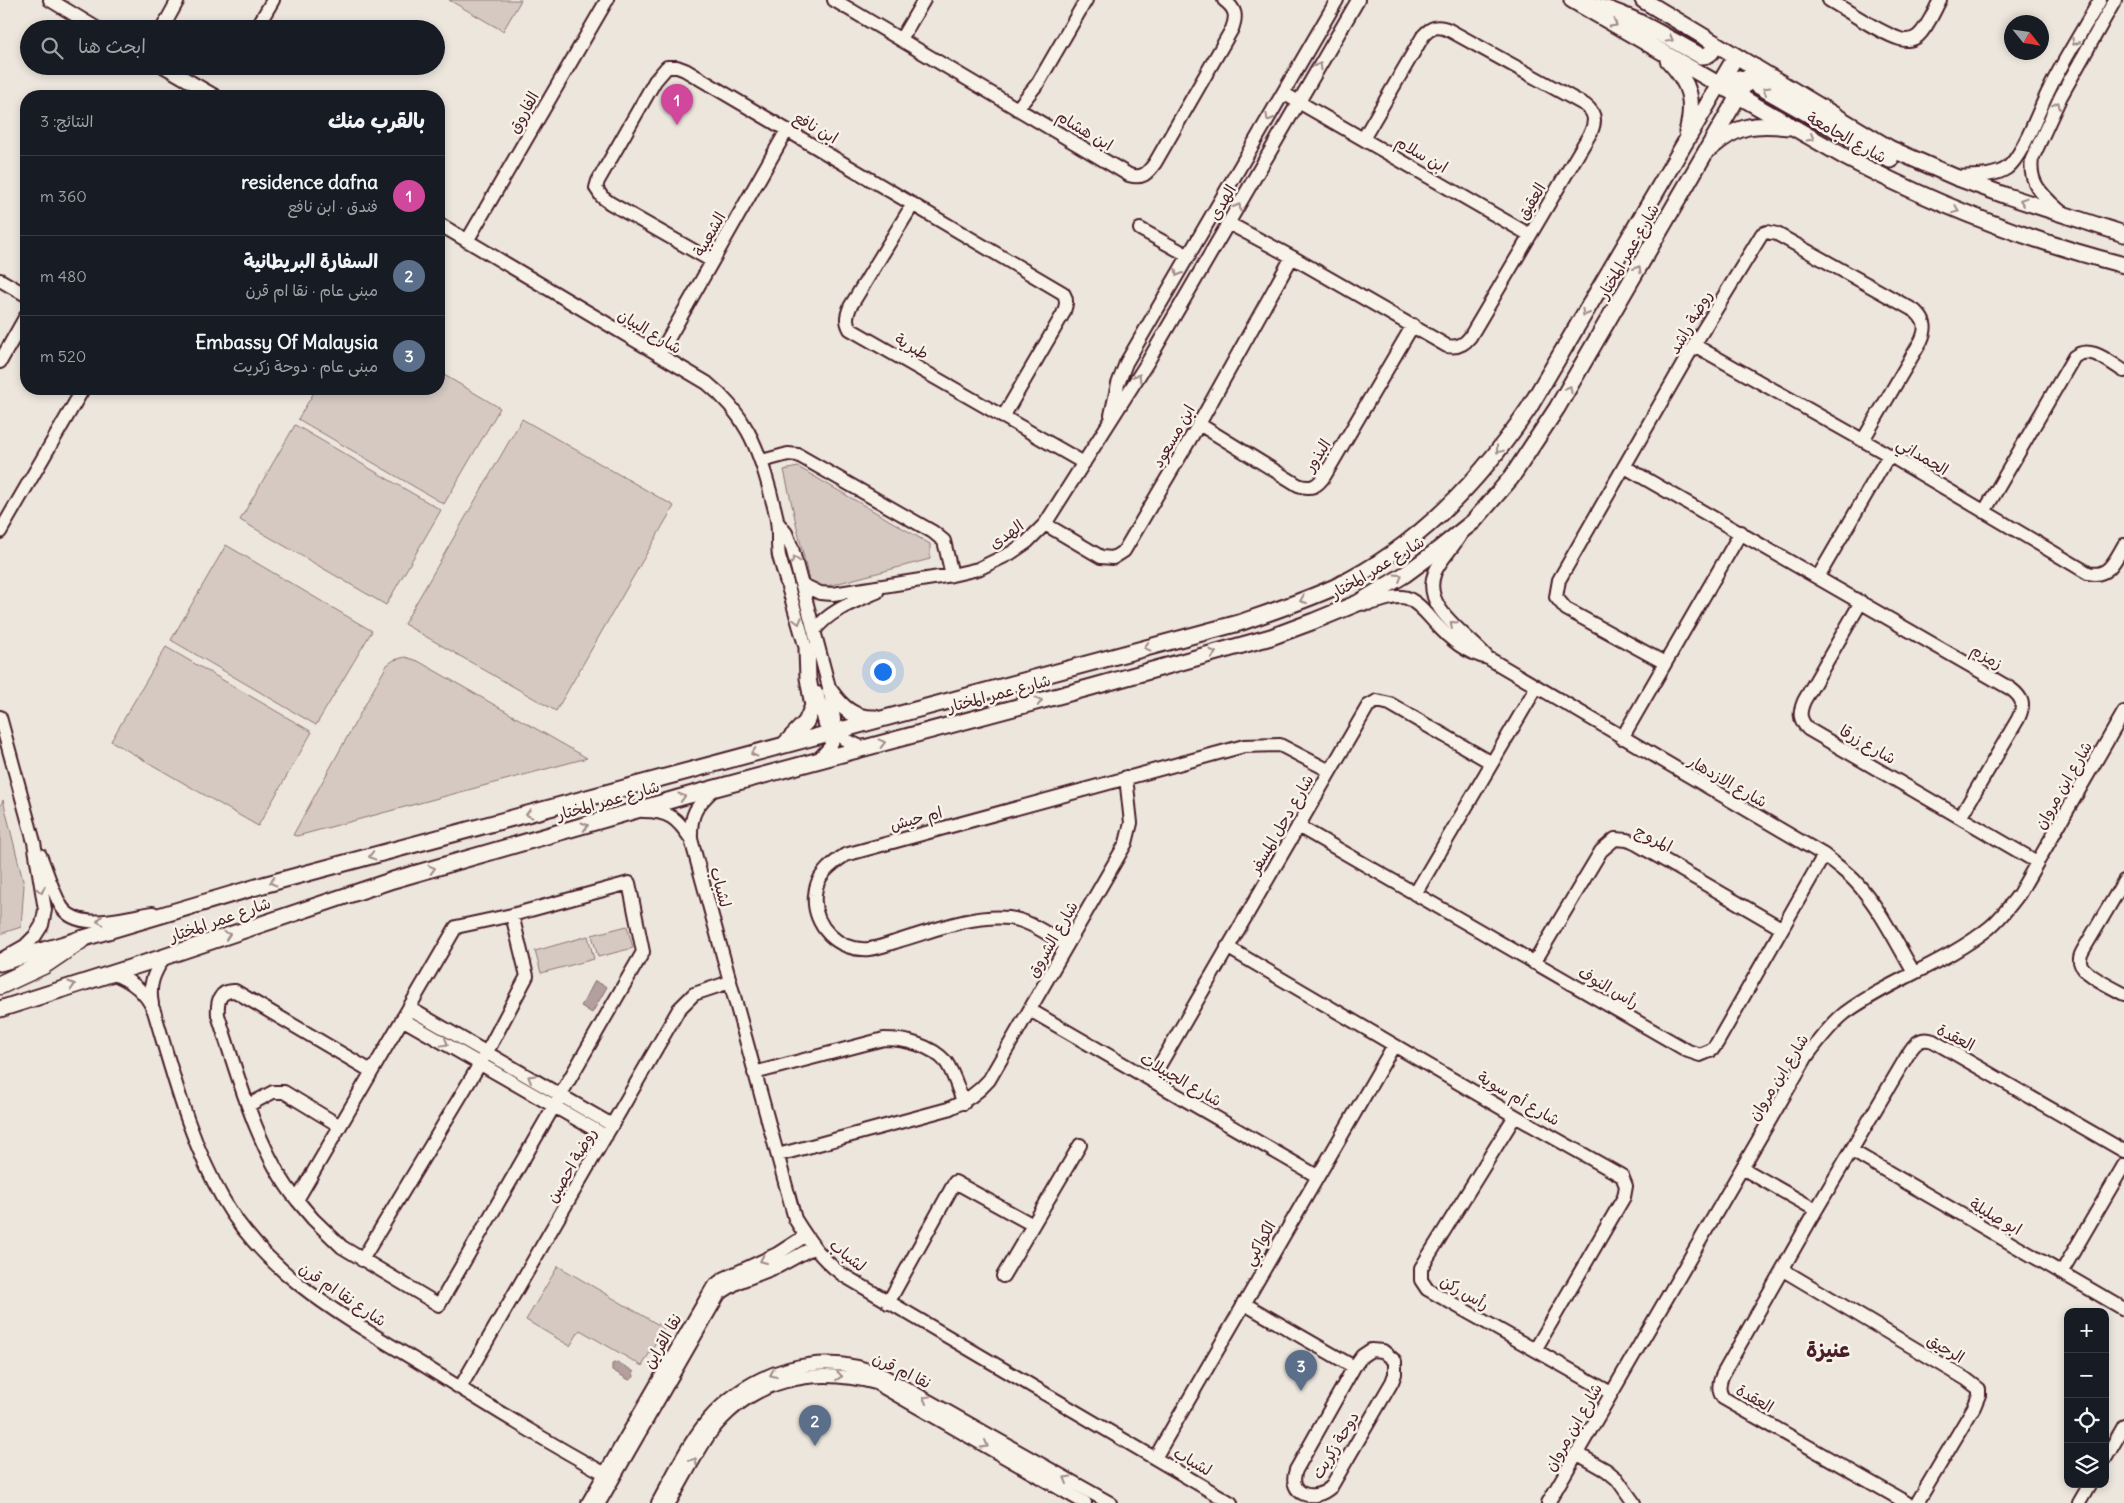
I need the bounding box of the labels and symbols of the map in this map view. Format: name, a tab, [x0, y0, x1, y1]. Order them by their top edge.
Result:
north arrow	[2004, 15, 2049, 60]
one-way arrow	[1608, 18, 1617, 28]
one-way arrow	[1665, 33, 1674, 43]
one-way arrow	[2072, 37, 2082, 46]
one-way arrow	[1313, 63, 1323, 72]
pin: 1	[661, 84, 693, 125]
one-way arrow	[1762, 86, 1771, 96]
street label: الفاروق	[503, 88, 544, 137]
one-way arrow	[2050, 101, 2061, 110]
street label: ابن هشام	[1052, 105, 1117, 157]
street label: ابن نافع	[789, 106, 842, 149]
street label: شارع الجامعة	[1803, 107, 1890, 169]
one-way arrow	[1265, 112, 1275, 121]
street label: ابن سلام	[1391, 131, 1452, 179]
one-way arrow	[1805, 131, 1814, 141]
street label: العقيق	[1512, 179, 1550, 223]
street label: الهدى	[1204, 181, 1240, 223]
one-way arrow	[2019, 197, 2027, 207]
street label: شارع عمر المختار	[1592, 200, 1665, 305]
one-way arrow	[1231, 203, 1241, 212]
one-way arrow	[1951, 204, 1960, 214]
street label: الشعيبة	[688, 208, 730, 260]
one-way arrow	[1631, 265, 1641, 274]
one-way arrow	[1175, 268, 1185, 277]
street label: روضة راشد	[1664, 286, 1716, 358]
street label: شارع البيان	[613, 304, 686, 360]
one-way arrow	[1582, 307, 1592, 316]
street label: طبرية	[891, 328, 933, 364]
one-way arrow	[1132, 374, 1141, 383]
one-way arrow	[1562, 385, 1572, 394]
street label: ابن مسعود	[1147, 401, 1200, 472]
street label: الحمداني	[1891, 433, 1953, 484]
street label: البذور	[1298, 435, 1335, 477]
one-way arrow	[1496, 444, 1505, 454]
street label: الهدى	[985, 515, 1027, 553]
street label: شارع عمر المختار	[1325, 531, 1429, 606]
one-way arrow	[790, 555, 801, 564]
one-way arrow	[1394, 574, 1403, 584]
one-way arrow	[1299, 594, 1308, 605]
one-way arrow	[793, 617, 803, 625]
one-way arrow	[1450, 621, 1459, 630]
street label: زمزم	[1966, 639, 2007, 676]
one-way arrow	[1144, 642, 1152, 652]
one-way arrow	[1208, 649, 1216, 659]
your location	[870, 659, 896, 685]
street label: شارع عمر المختار	[943, 670, 1053, 719]
one-way arrow	[1035, 696, 1043, 707]
street label: شارع زرقا	[1835, 720, 1900, 770]
street label: شارع ابن مروان	[2030, 737, 2098, 834]
one-way arrow	[878, 738, 886, 749]
one-way arrow	[750, 747, 758, 757]
street label: شارع الازدهار	[1683, 750, 1771, 813]
street label: شارع دحل المسفر	[1243, 771, 1319, 880]
street label: شارع عمر المختار	[552, 776, 662, 827]
one-way arrow	[678, 792, 686, 802]
street label: ام حيش	[888, 801, 945, 837]
one-way arrow	[526, 808, 534, 818]
street label: المروج	[1631, 820, 1676, 857]
one-way arrow	[580, 821, 588, 831]
one-way arrow	[369, 850, 377, 860]
one-way arrow	[427, 864, 436, 875]
street label: لشباب	[706, 865, 736, 909]
one-way arrow	[268, 876, 277, 887]
one-way arrow	[35, 885, 46, 894]
street label: شارع عمر المختار	[165, 892, 274, 948]
street label: شارع الشروق	[1022, 897, 1084, 982]
one-way arrow	[96, 915, 104, 926]
one-way arrow	[222, 931, 231, 941]
street label: رأس النوف	[1575, 962, 1643, 1013]
one-way arrow	[68, 981, 76, 991]
street label: العقدة	[1934, 1019, 1978, 1055]
street label: شارع ابن مروان	[1743, 1030, 1814, 1125]
one-way arrow	[439, 1036, 448, 1046]
street label: شارع الجبيلات	[1136, 1048, 1225, 1112]
street label: شارع أم سوية	[1473, 1066, 1564, 1132]
one-way arrow	[527, 1075, 536, 1085]
street label: روضة احصين	[541, 1124, 601, 1206]
street label: ابو صليلة	[1966, 1193, 2026, 1240]
street label: الكواكبي	[1238, 1217, 1284, 1271]
street label: لشباب	[826, 1234, 870, 1276]
one-way arrow	[759, 1254, 768, 1265]
street label: شارع نقا ام قرن	[294, 1257, 390, 1333]
street label: رأس ركن	[1437, 1270, 1493, 1314]
street label: نقا القراين	[638, 1310, 686, 1372]
street label: الرحيق	[1924, 1329, 1968, 1367]
district label: عنيزة	[1806, 1336, 1850, 1363]
street label: نقا ام قرن	[868, 1347, 935, 1395]
pin: 3	[1285, 1350, 1317, 1391]
one-way arrow	[769, 1368, 778, 1378]
one-way arrow	[836, 1370, 844, 1381]
street label: شارع ابن مروان	[1540, 1379, 1608, 1476]
street label: العقدة	[1733, 1379, 1777, 1417]
one-way arrow	[922, 1396, 931, 1406]
pin: 2	[799, 1405, 831, 1446]
street label: دوحة زكريت	[1307, 1408, 1363, 1482]
one-way arrow	[979, 1439, 988, 1449]
street label: لشباب	[1170, 1442, 1216, 1480]
one-way arrow	[688, 1458, 698, 1467]
one-way arrow	[1064, 1475, 1073, 1485]

